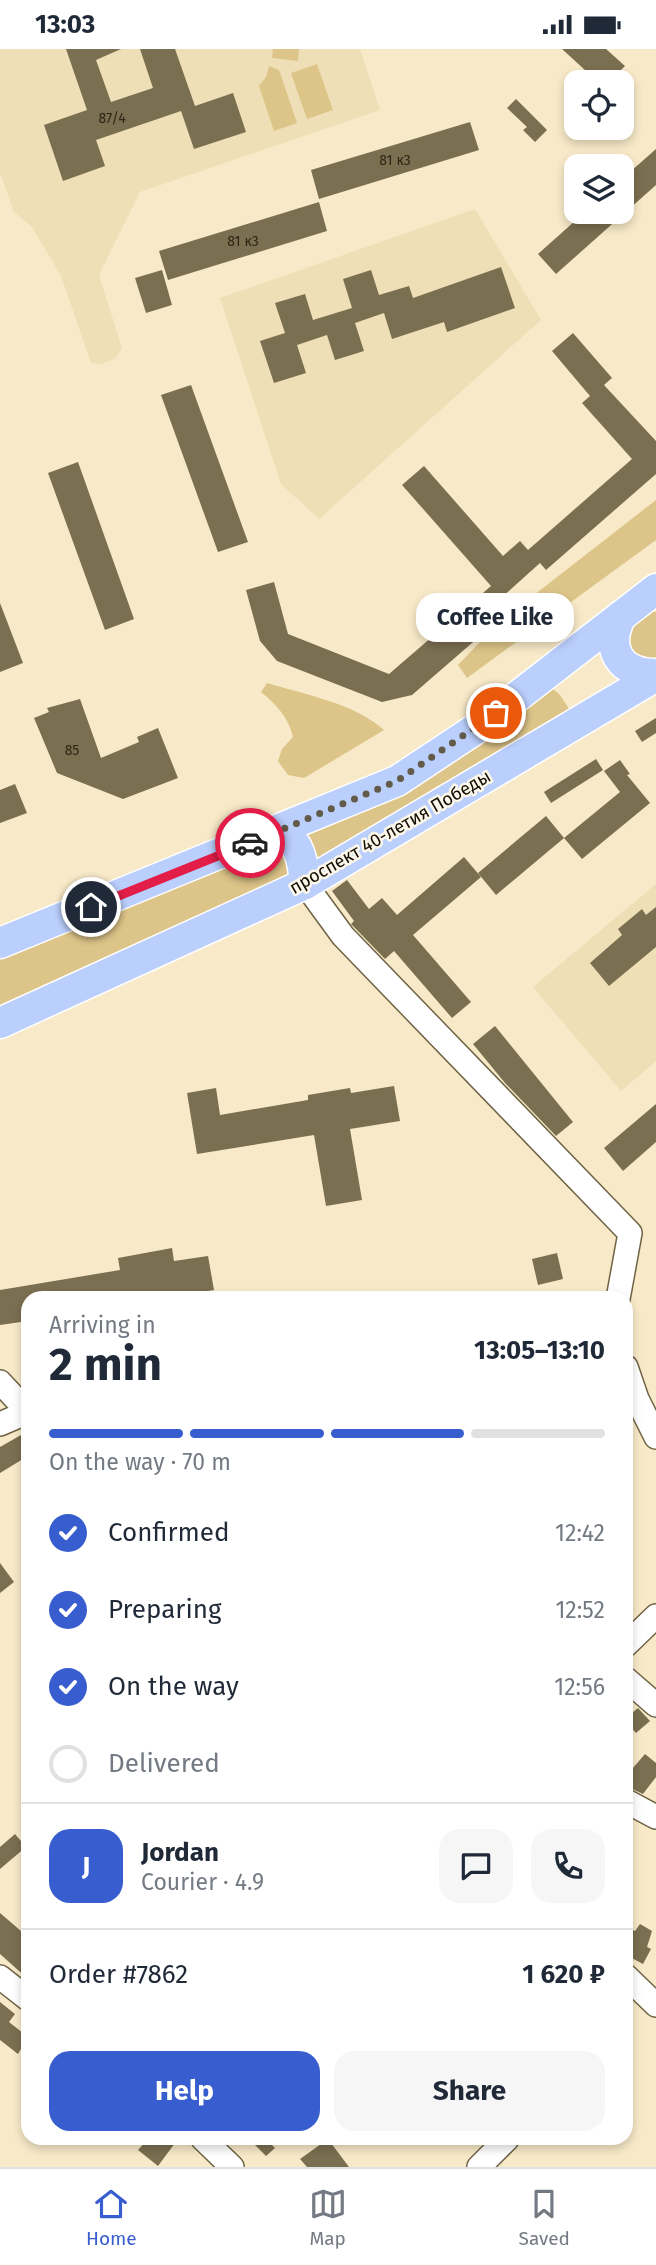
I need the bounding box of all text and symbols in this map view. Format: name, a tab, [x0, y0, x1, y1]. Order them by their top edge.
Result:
text: 13:03	[35, 9, 95, 40]
map controls	[564, 70, 634, 224]
button: locate	[564, 70, 634, 140]
house number: 87/4	[98, 110, 126, 127]
house number: 81 к3	[379, 152, 411, 169]
button: layers	[564, 154, 634, 224]
house number: 81 к3	[227, 233, 259, 250]
callout: Coffee Like	[417, 594, 575, 643]
text: Coffee Like	[437, 603, 553, 631]
pin	[466, 683, 526, 743]
icon: bag	[477, 694, 515, 732]
house number: 85	[65, 742, 79, 759]
street label: проспект 40-летия Победы	[285, 765, 495, 899]
courier	[215, 808, 285, 878]
icon: car	[231, 824, 269, 862]
pin	[61, 877, 121, 937]
icon: home	[72, 888, 110, 926]
text: Arriving in	[49, 1311, 156, 1339]
text: 13:05–13:10	[474, 1335, 605, 1366]
text: 2 min	[49, 1337, 162, 1392]
text: On the way · 70 m	[49, 1448, 231, 1476]
icon: check	[49, 1514, 87, 1552]
text: Confirmed	[108, 1517, 229, 1548]
text: 12:42	[555, 1519, 605, 1547]
icon: check	[49, 1591, 87, 1629]
text: Preparing	[108, 1594, 221, 1625]
text: 12:52	[555, 1596, 605, 1624]
icon: check	[49, 1668, 87, 1706]
text: On the way	[108, 1671, 239, 1702]
text: 12:56	[554, 1673, 605, 1701]
text: Delivered	[108, 1748, 220, 1779]
button: chat	[439, 1829, 513, 1903]
button: phone	[531, 1829, 605, 1903]
text: Jordan	[141, 1837, 219, 1868]
text: J	[82, 1851, 90, 1882]
text: Courier · 4.9	[141, 1868, 264, 1896]
text: Order #7862	[49, 1959, 188, 1990]
text: 1 620 ₽	[522, 1959, 605, 1990]
button: Help	[49, 2051, 320, 2131]
button: Share	[334, 2051, 605, 2131]
tab: Home	[86, 2185, 137, 2250]
tab: Map	[309, 2185, 347, 2250]
tab: Saved	[519, 2185, 570, 2250]

